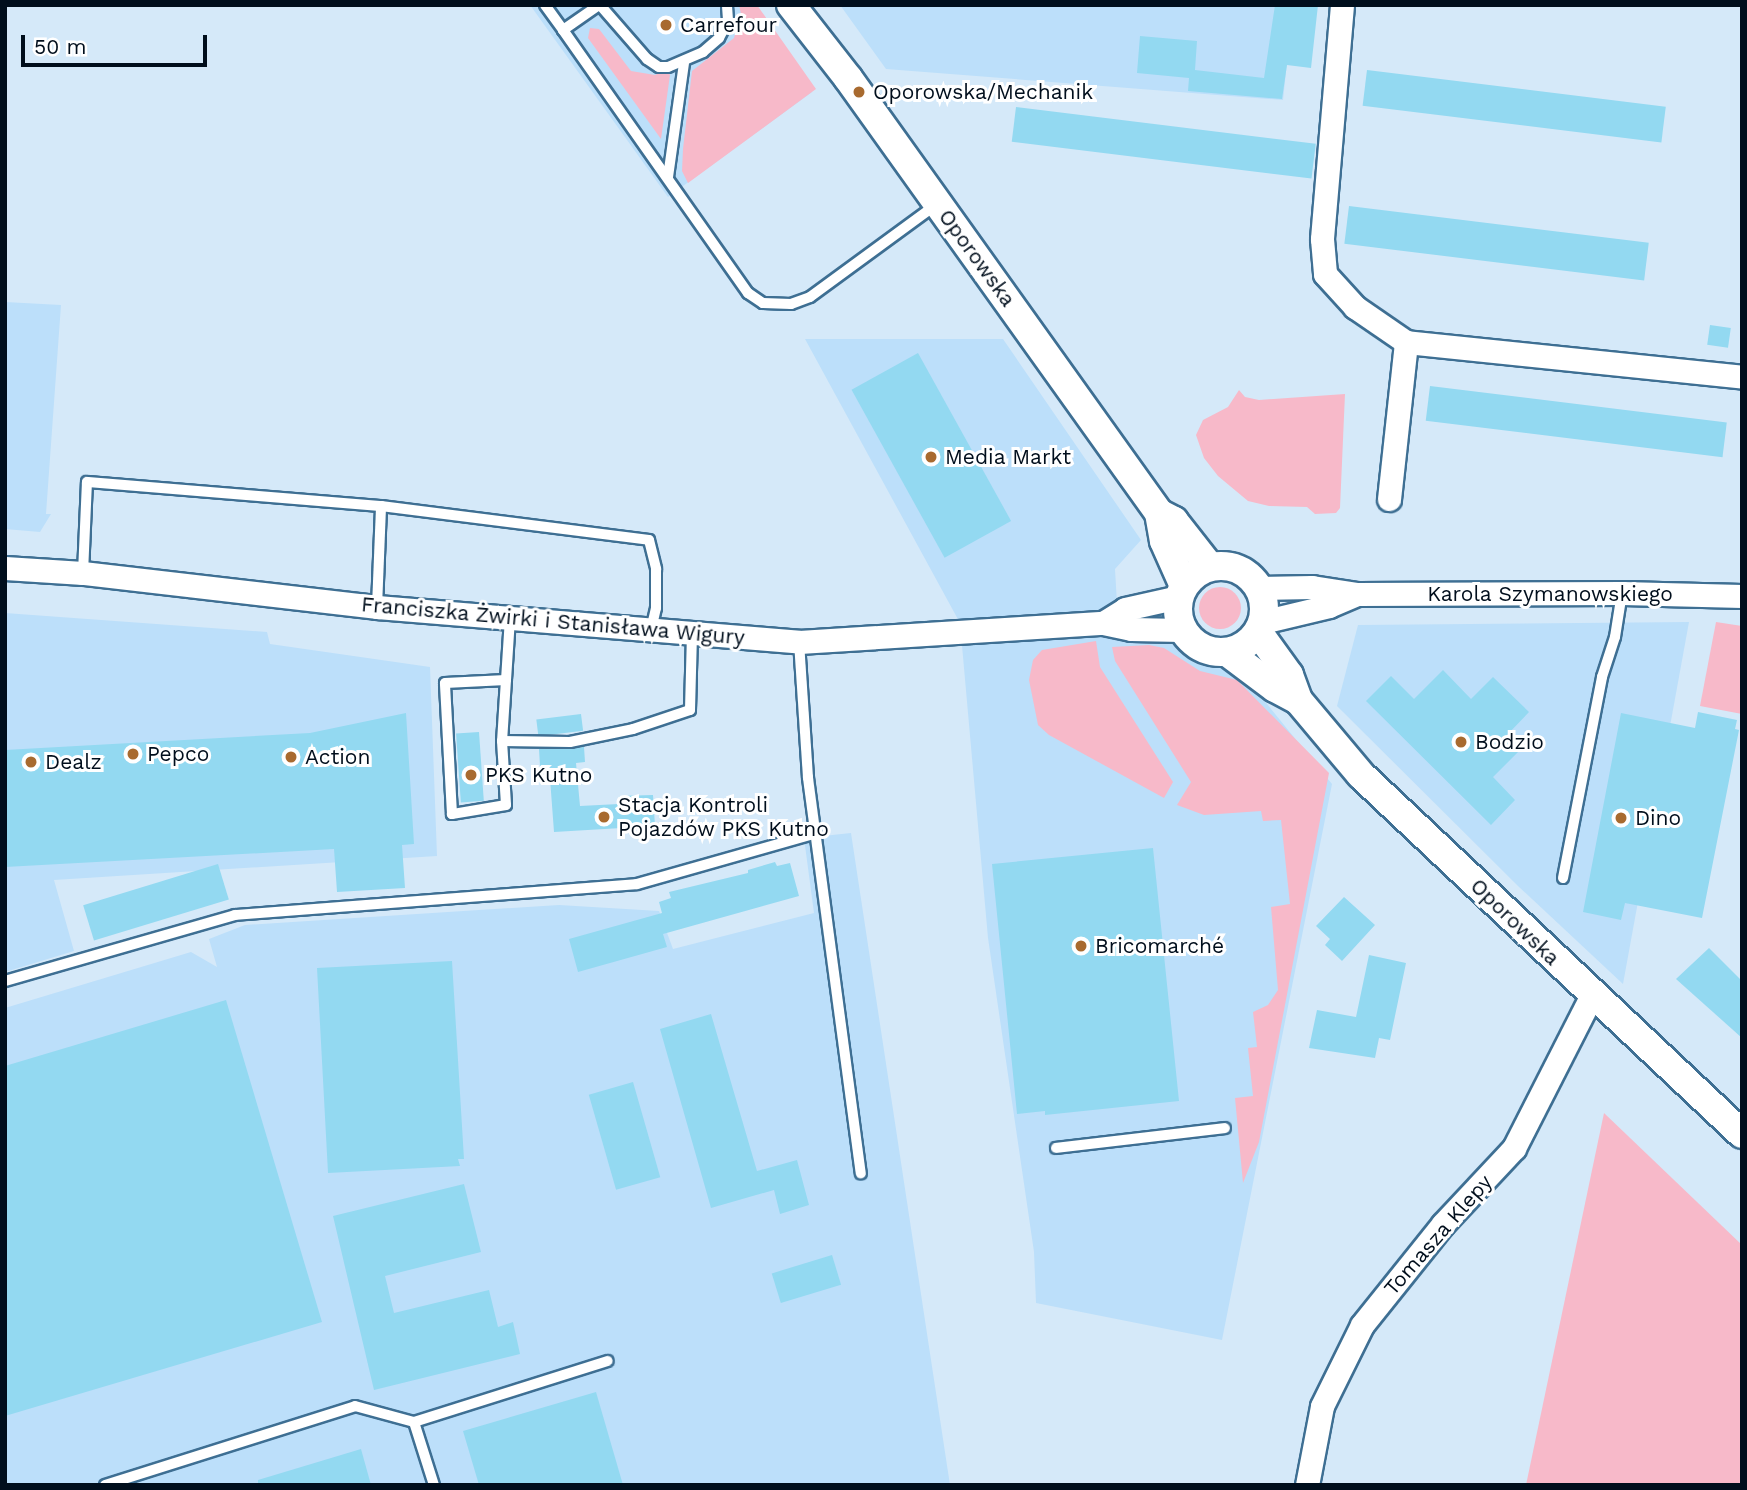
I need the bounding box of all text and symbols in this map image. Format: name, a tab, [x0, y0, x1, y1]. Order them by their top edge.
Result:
place label: Carrefour	[680, 12, 777, 38]
marker: Carrefour	[658, 17, 674, 33]
scale bar	[24, 21, 210, 65]
text: 50 m	[34, 34, 86, 59]
place label: Oporowska/Mechanik	[873, 79, 1093, 105]
marker: Oporowska/Mechanik	[851, 84, 867, 100]
street label: Oporowska	[933, 205, 1021, 311]
place label: Media Markt	[945, 444, 1072, 470]
marker: Media Markt	[923, 449, 939, 465]
street label: Karola Szymanowskiego	[1427, 581, 1673, 607]
street label: Franciszka Żwirki i Stanisława Wigury	[359, 592, 747, 650]
place label: Bodzio	[1475, 729, 1544, 755]
marker: Bodzio	[1453, 734, 1469, 750]
place label: Pepco	[147, 741, 209, 767]
place label: Action	[305, 744, 370, 770]
marker: Pepco	[125, 746, 141, 762]
place label: Dealz	[45, 749, 102, 775]
marker: Action	[283, 749, 299, 765]
marker: Dealz	[23, 754, 39, 770]
place label: PKS Kutno	[485, 762, 592, 788]
marker: PKS Kutno	[463, 767, 479, 783]
place label: Stacja Kontroli Pojazdów PKS Kutno	[618, 792, 829, 842]
place label: Dino	[1635, 805, 1681, 831]
marker: Stacja Kontroli Pojazdów PKS Kutno	[596, 809, 612, 825]
marker: Dino	[1613, 810, 1629, 826]
street label: Oporowska	[1465, 873, 1565, 971]
place label: Bricomarché	[1095, 933, 1224, 959]
marker: Bricomarché	[1073, 938, 1089, 954]
street label: Tomasza Klepy	[1379, 1169, 1497, 1301]

